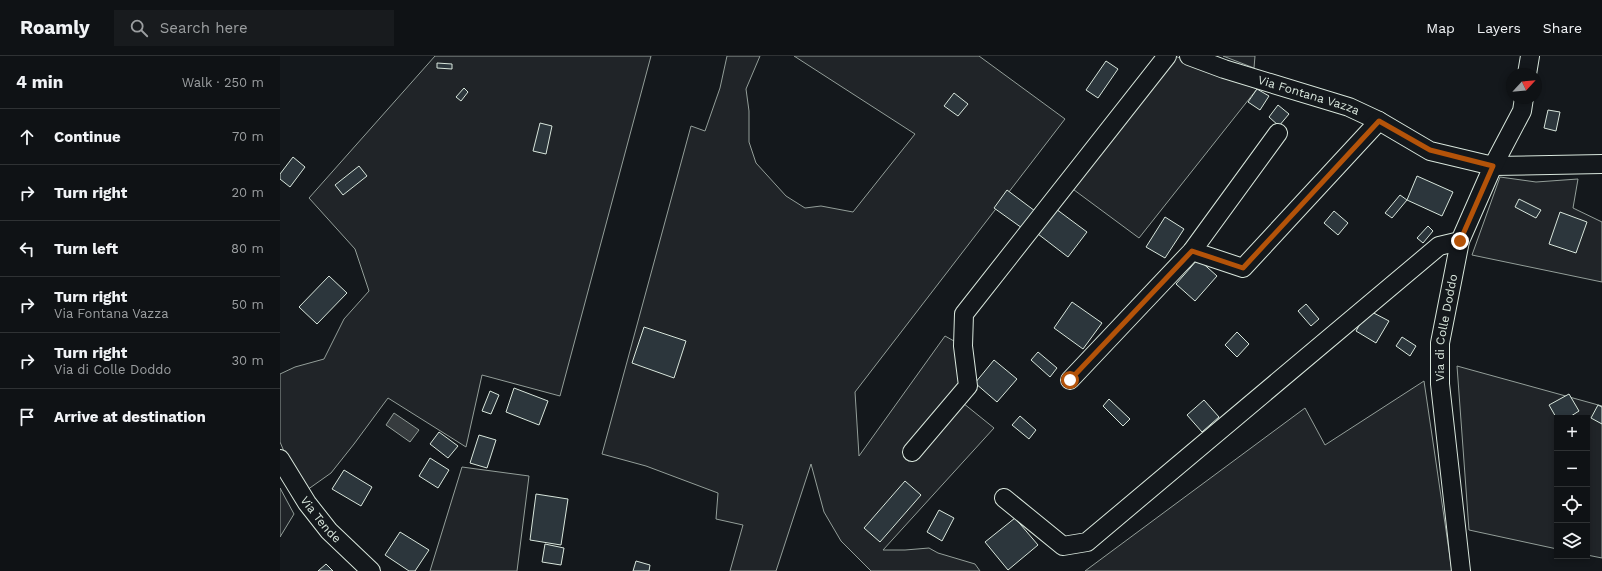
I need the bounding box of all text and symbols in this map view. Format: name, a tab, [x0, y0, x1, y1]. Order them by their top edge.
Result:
search box	[114, 10, 394, 46]
text: Roamly	[20, 16, 90, 39]
icon: search	[128, 17, 150, 39]
text: Search here	[160, 19, 248, 37]
text: Map	[1426, 20, 1455, 36]
text: Layers	[1477, 20, 1521, 36]
text: Share	[1543, 20, 1582, 36]
north arrow	[1506, 68, 1542, 104]
text: 4 min	[16, 72, 63, 92]
street label: Via Fontana Vazza	[1256, 73, 1362, 118]
text: Walk · 250 m	[182, 75, 264, 90]
icon: ahead	[16, 126, 38, 148]
text: Continue	[54, 128, 121, 146]
text: 70 m	[232, 129, 264, 144]
icon: right	[16, 182, 38, 204]
text: Turn right	[54, 184, 127, 202]
text: 20 m	[232, 185, 264, 200]
route end	[1451, 232, 1469, 250]
icon: left	[16, 238, 38, 260]
text: Turn left	[54, 240, 118, 258]
text: 80 m	[231, 241, 264, 256]
street label: Via di Colle Doddo	[1433, 273, 1460, 381]
text: Turn right	[54, 288, 127, 306]
icon: right	[16, 294, 38, 316]
text: 50 m	[232, 297, 264, 312]
text: Via Fontana Vazza	[54, 306, 169, 321]
text: Turn right	[54, 344, 127, 362]
icon: right	[16, 350, 38, 372]
text: 30 m	[232, 353, 264, 368]
text: Via di Colle Doddo	[54, 362, 171, 377]
route start	[1061, 371, 1079, 389]
icon: arrive	[16, 406, 38, 428]
text: Arrive at destination	[54, 408, 206, 426]
map controls	[1554, 415, 1590, 559]
button: +	[1554, 415, 1590, 451]
button: −	[1554, 451, 1590, 487]
button: locate	[1554, 487, 1590, 523]
street label: Via Tende	[298, 494, 344, 546]
button: layers	[1554, 523, 1590, 559]

